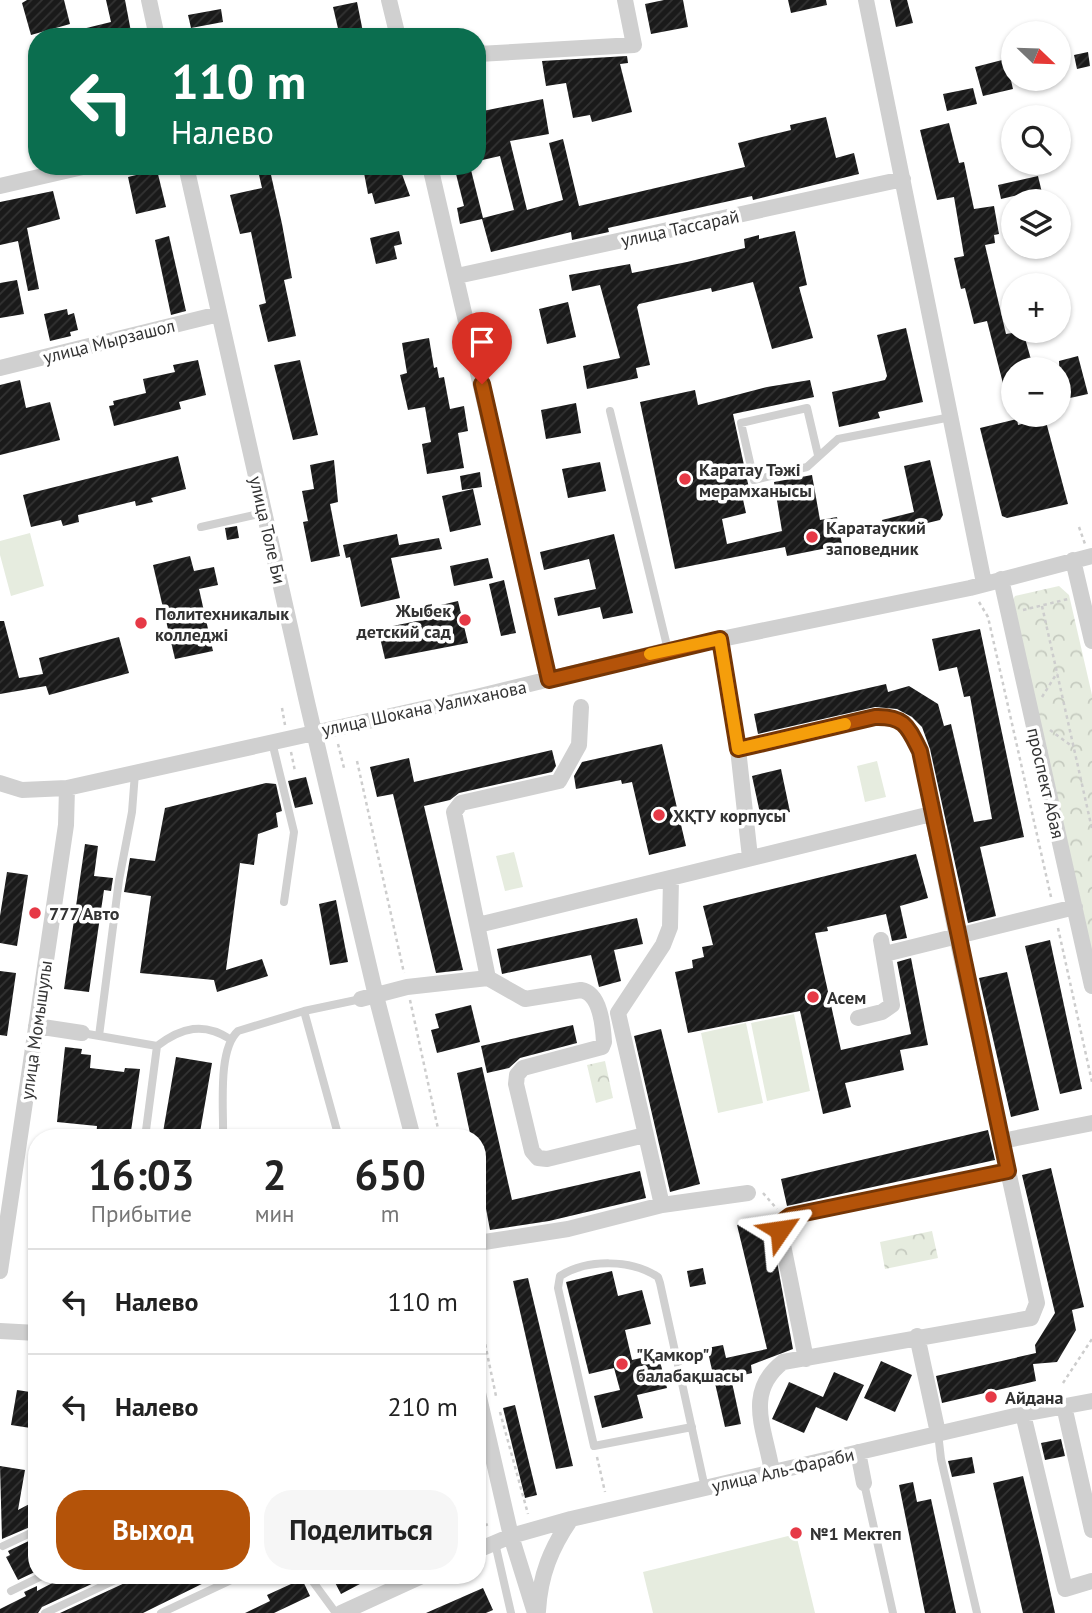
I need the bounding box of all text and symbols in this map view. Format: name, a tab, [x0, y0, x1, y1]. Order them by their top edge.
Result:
north arrow	[1001, 21, 1071, 91]
map controls	[1001, 21, 1071, 427]
text: 110 m	[171, 49, 306, 113]
icon: left	[56, 56, 147, 147]
button: search	[1001, 105, 1071, 175]
text: Налево	[171, 111, 274, 153]
button: layers	[1001, 189, 1071, 259]
street label: улица Тассарай	[619, 204, 741, 252]
button: +	[1001, 273, 1071, 343]
pin	[452, 312, 512, 384]
street label: улица Мырзашол	[41, 313, 177, 369]
icon: arrive	[463, 323, 501, 361]
button: −	[1001, 357, 1071, 427]
place label: Каратау Тәжі мерамханысы	[699, 458, 812, 502]
marker: Каратау Тәжі мерамханысы	[677, 471, 693, 487]
street label: улица Толе Би	[244, 474, 292, 586]
place label: Каратауский заповедник	[826, 516, 926, 560]
marker: Каратауский заповедник	[804, 529, 820, 545]
place label: Жыбек детский сад	[356, 599, 451, 643]
place label: Политехникалык колледжі	[155, 602, 289, 646]
marker: Жыбек детский сад	[457, 612, 473, 628]
marker: Политехникалык колледжі	[133, 615, 149, 631]
street label: улица Шокана Уалиханова	[319, 675, 529, 741]
street label: проспект Абая	[1022, 725, 1070, 841]
place label: ХҚТУ корпусы	[673, 804, 786, 827]
marker: ХҚТУ корпусы	[651, 807, 667, 823]
place label: 777 Авто	[49, 902, 120, 925]
marker: 777 Авто	[27, 905, 43, 921]
street label: улица Момышулы	[15, 959, 57, 1101]
place label: Асем	[827, 986, 866, 1009]
marker: Асем	[805, 989, 821, 1005]
text: 16:03	[88, 1147, 195, 1202]
text: 2	[263, 1147, 286, 1202]
text: 650	[354, 1147, 426, 1202]
position arrow	[743, 1193, 817, 1267]
text: Прибытие	[91, 1199, 192, 1228]
text: мин	[255, 1199, 294, 1228]
text: m	[381, 1199, 400, 1228]
icon: left	[56, 1283, 94, 1321]
text: Налево	[115, 1285, 199, 1318]
text: 110 m	[387, 1285, 458, 1318]
place label: "Қамкор" балабақшасы	[636, 1343, 744, 1387]
marker: "Қамкор" балабақшасы	[614, 1356, 630, 1372]
place label: Айдана	[1005, 1386, 1064, 1409]
icon: left	[56, 1388, 94, 1426]
marker: Айдана	[983, 1389, 999, 1405]
text: Налево	[115, 1390, 199, 1423]
text: 210 m	[387, 1390, 458, 1423]
street label: улица Аль-Фараби	[710, 1442, 856, 1498]
button: Выход	[56, 1490, 250, 1570]
button: Поделиться	[264, 1490, 458, 1570]
place label: №1 Мектеп	[810, 1522, 902, 1545]
marker: №1 Мектеп	[788, 1525, 804, 1541]

